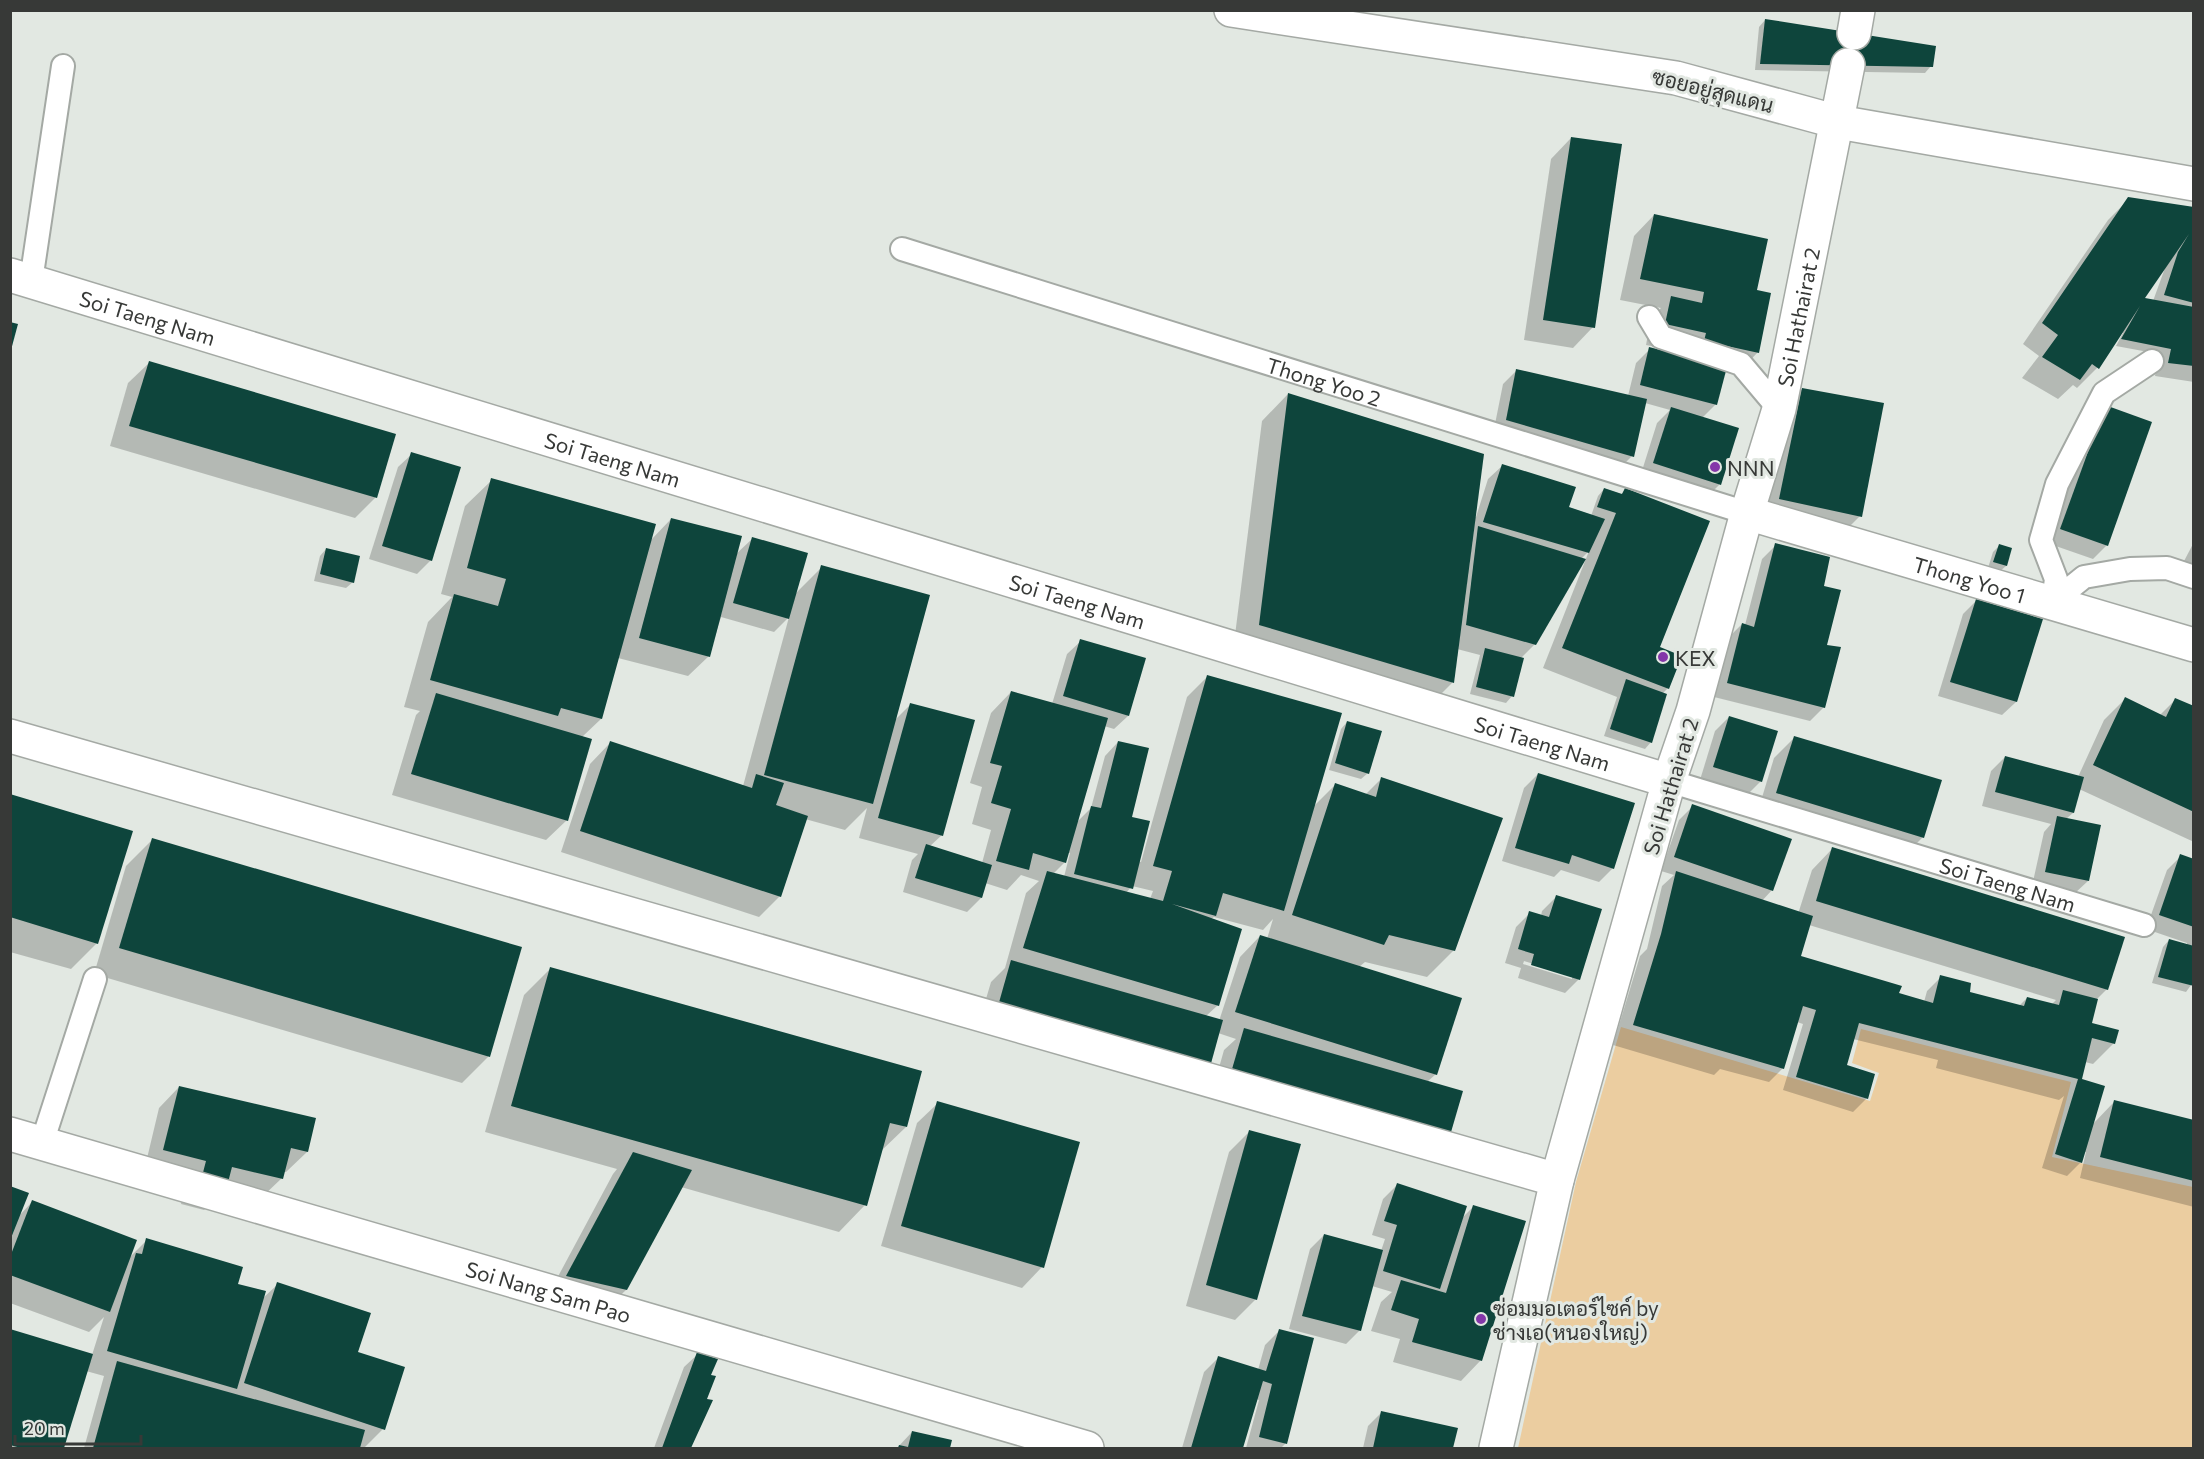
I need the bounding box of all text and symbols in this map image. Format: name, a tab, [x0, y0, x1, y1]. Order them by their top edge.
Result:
street label: ซอยอยู่สุดแดน	[1649, 63, 1776, 121]
street label: Soi Hathairat 2	[1771, 245, 1824, 389]
street label: Soi Taeng Nam	[77, 285, 219, 349]
street label: Thong Yoo 2	[1264, 351, 1384, 410]
street label: Soi Taeng Nam	[542, 426, 684, 491]
place label: NNN	[1727, 455, 1775, 480]
marker: NNN	[1708, 460, 1722, 474]
street label: Thong Yoo 1	[1911, 550, 2028, 607]
street label: Soi Taeng Nam	[1007, 568, 1148, 633]
place label: KEX	[1675, 645, 1716, 670]
marker: KEX	[1656, 650, 1670, 664]
street label: Soi Taeng Nam	[1471, 710, 1613, 775]
street label: Soi Hathairat 2	[1637, 715, 1703, 857]
street label: Soi Taeng Nam	[1937, 851, 2079, 916]
street label: Soi Nang Sam Pao	[463, 1255, 634, 1327]
place label: ซ่อมมอเตอร์ไซค์ by ช่างเอ(หนองใหญ่)	[1493, 1295, 1659, 1345]
marker: ซ่อมมอเตอร์ไซค์ by ช่างเอ(หนองใหญ่)	[1474, 1312, 1488, 1326]
scale bar	[15, 1408, 141, 1446]
text: 20 m	[24, 1417, 65, 1439]

